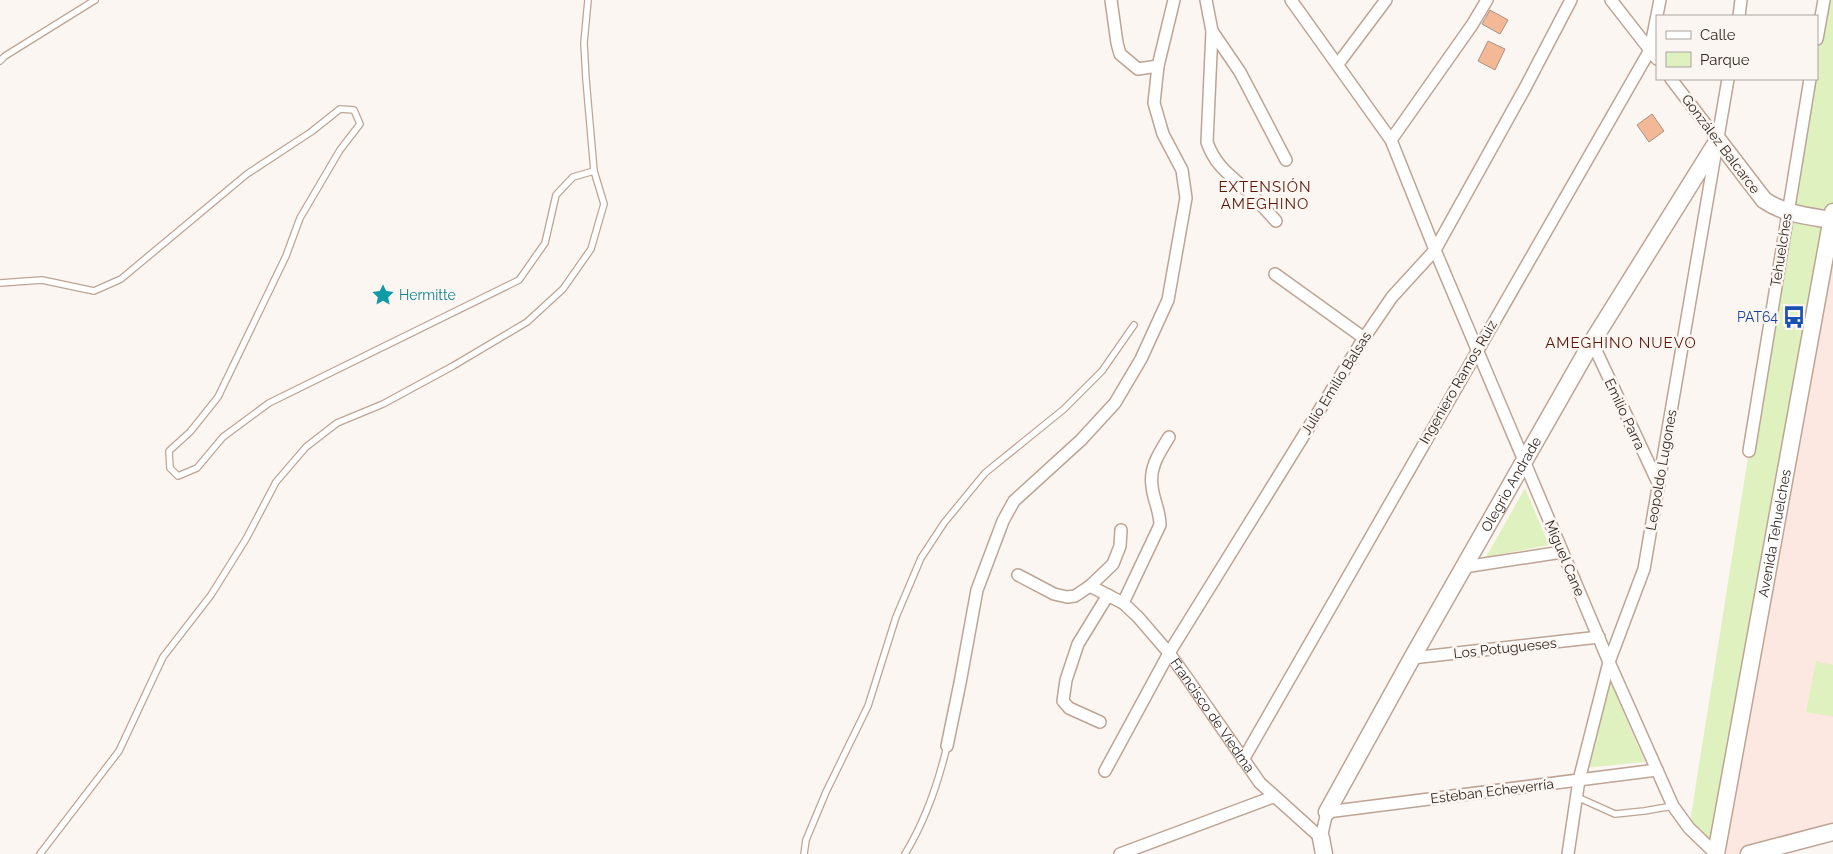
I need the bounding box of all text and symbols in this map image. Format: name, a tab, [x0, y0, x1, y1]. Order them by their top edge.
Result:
legend	[1656, 15, 1818, 80]
text: Calle	[1700, 26, 1736, 44]
text: Parque	[1700, 51, 1750, 69]
street label: González Balcarce	[1678, 91, 1764, 197]
district label: EXTENSIÓN AMEGHINO	[1218, 178, 1312, 213]
street label: Tehuelches	[1767, 212, 1795, 288]
place icon: Hermitte	[370, 282, 396, 308]
place label: Hermitte	[399, 287, 456, 303]
bus stop icon: PAT64	[1781, 304, 1807, 330]
place label: PAT64	[1737, 309, 1778, 325]
street label: Ingeniero Ramos Ruiz	[1416, 317, 1500, 447]
street label: Julio Emilio Balsas	[1298, 328, 1374, 438]
district label: AMEGHINO NUEVO	[1545, 334, 1697, 352]
street label: Emilio Parra	[1602, 376, 1648, 452]
street label: Leopoldo Lugones	[1642, 408, 1680, 532]
street label: Olegrio Andrade	[1478, 434, 1544, 534]
street label: Avenida Tehuelches	[1755, 468, 1794, 599]
street label: Miguel Cane	[1542, 518, 1588, 598]
street label: Los Potugueses	[1453, 635, 1557, 661]
street label: Francisco de Viedma	[1167, 655, 1258, 775]
street label: Esteban Echeverría	[1429, 775, 1555, 807]

